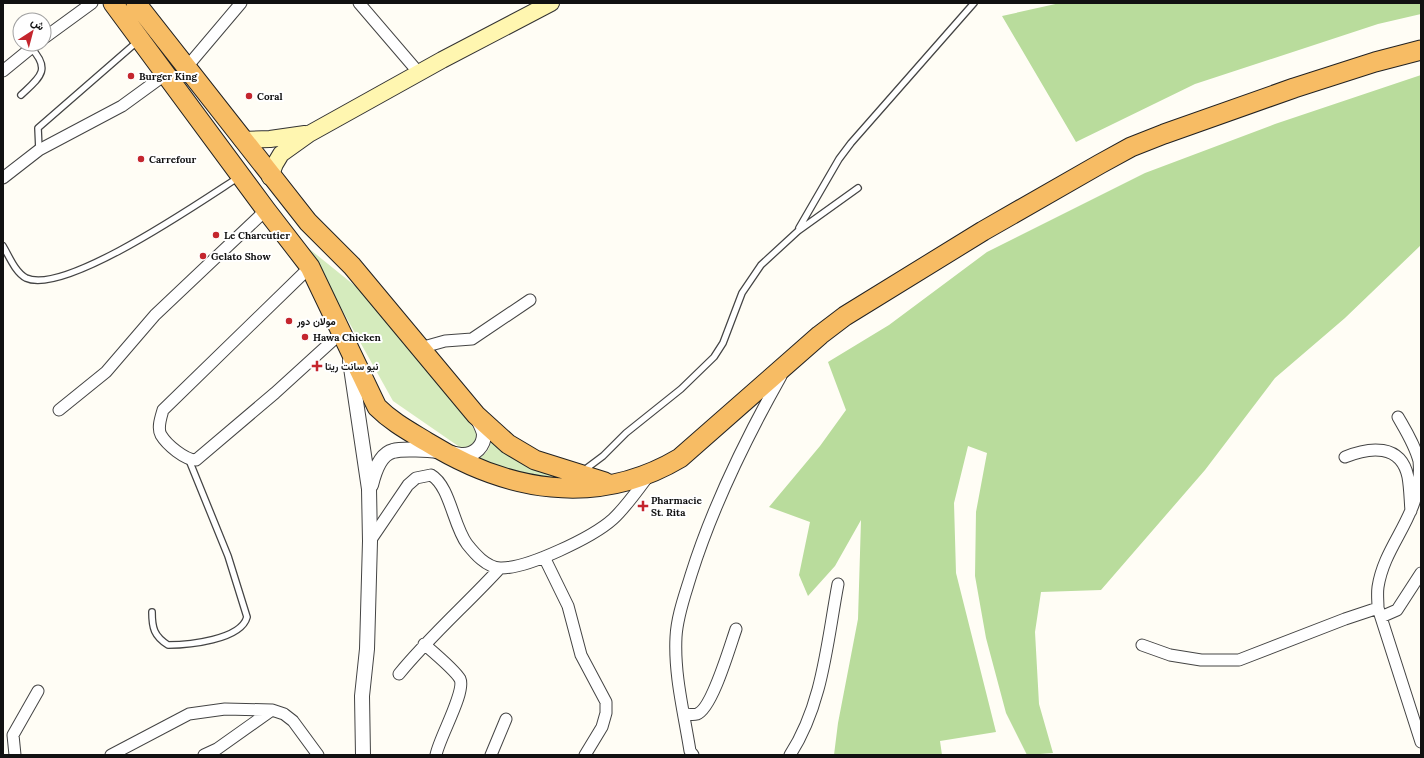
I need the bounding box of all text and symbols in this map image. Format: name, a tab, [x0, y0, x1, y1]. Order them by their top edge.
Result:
north arrow	[12, 12, 52, 52]
text: ش	[28, 14, 47, 33]
place label: Burger King	[139, 70, 198, 83]
marker: Burger King	[126, 71, 136, 81]
place label: Coral	[257, 90, 283, 103]
marker: Coral	[244, 91, 254, 101]
place label: Carrefour	[149, 153, 196, 166]
marker: Carrefour	[136, 154, 146, 164]
place label: Le Charcutier	[224, 229, 290, 242]
marker: Le Charcutier	[211, 230, 221, 240]
place label: Gelato Show	[211, 250, 271, 263]
marker: Gelato Show	[198, 251, 208, 261]
place label: مولان دور	[296, 315, 336, 328]
marker: مولان دور	[284, 316, 294, 326]
place label: Hawa Chicken	[313, 331, 382, 344]
marker: Hawa Chicken	[300, 332, 310, 342]
place label: نيو سانت ريتا	[325, 360, 378, 373]
marker: نيو سانت ريتا	[312, 361, 322, 371]
place label: Pharmacie St. Rita	[651, 494, 702, 519]
marker: Pharmacie St. Rita	[638, 501, 648, 511]

